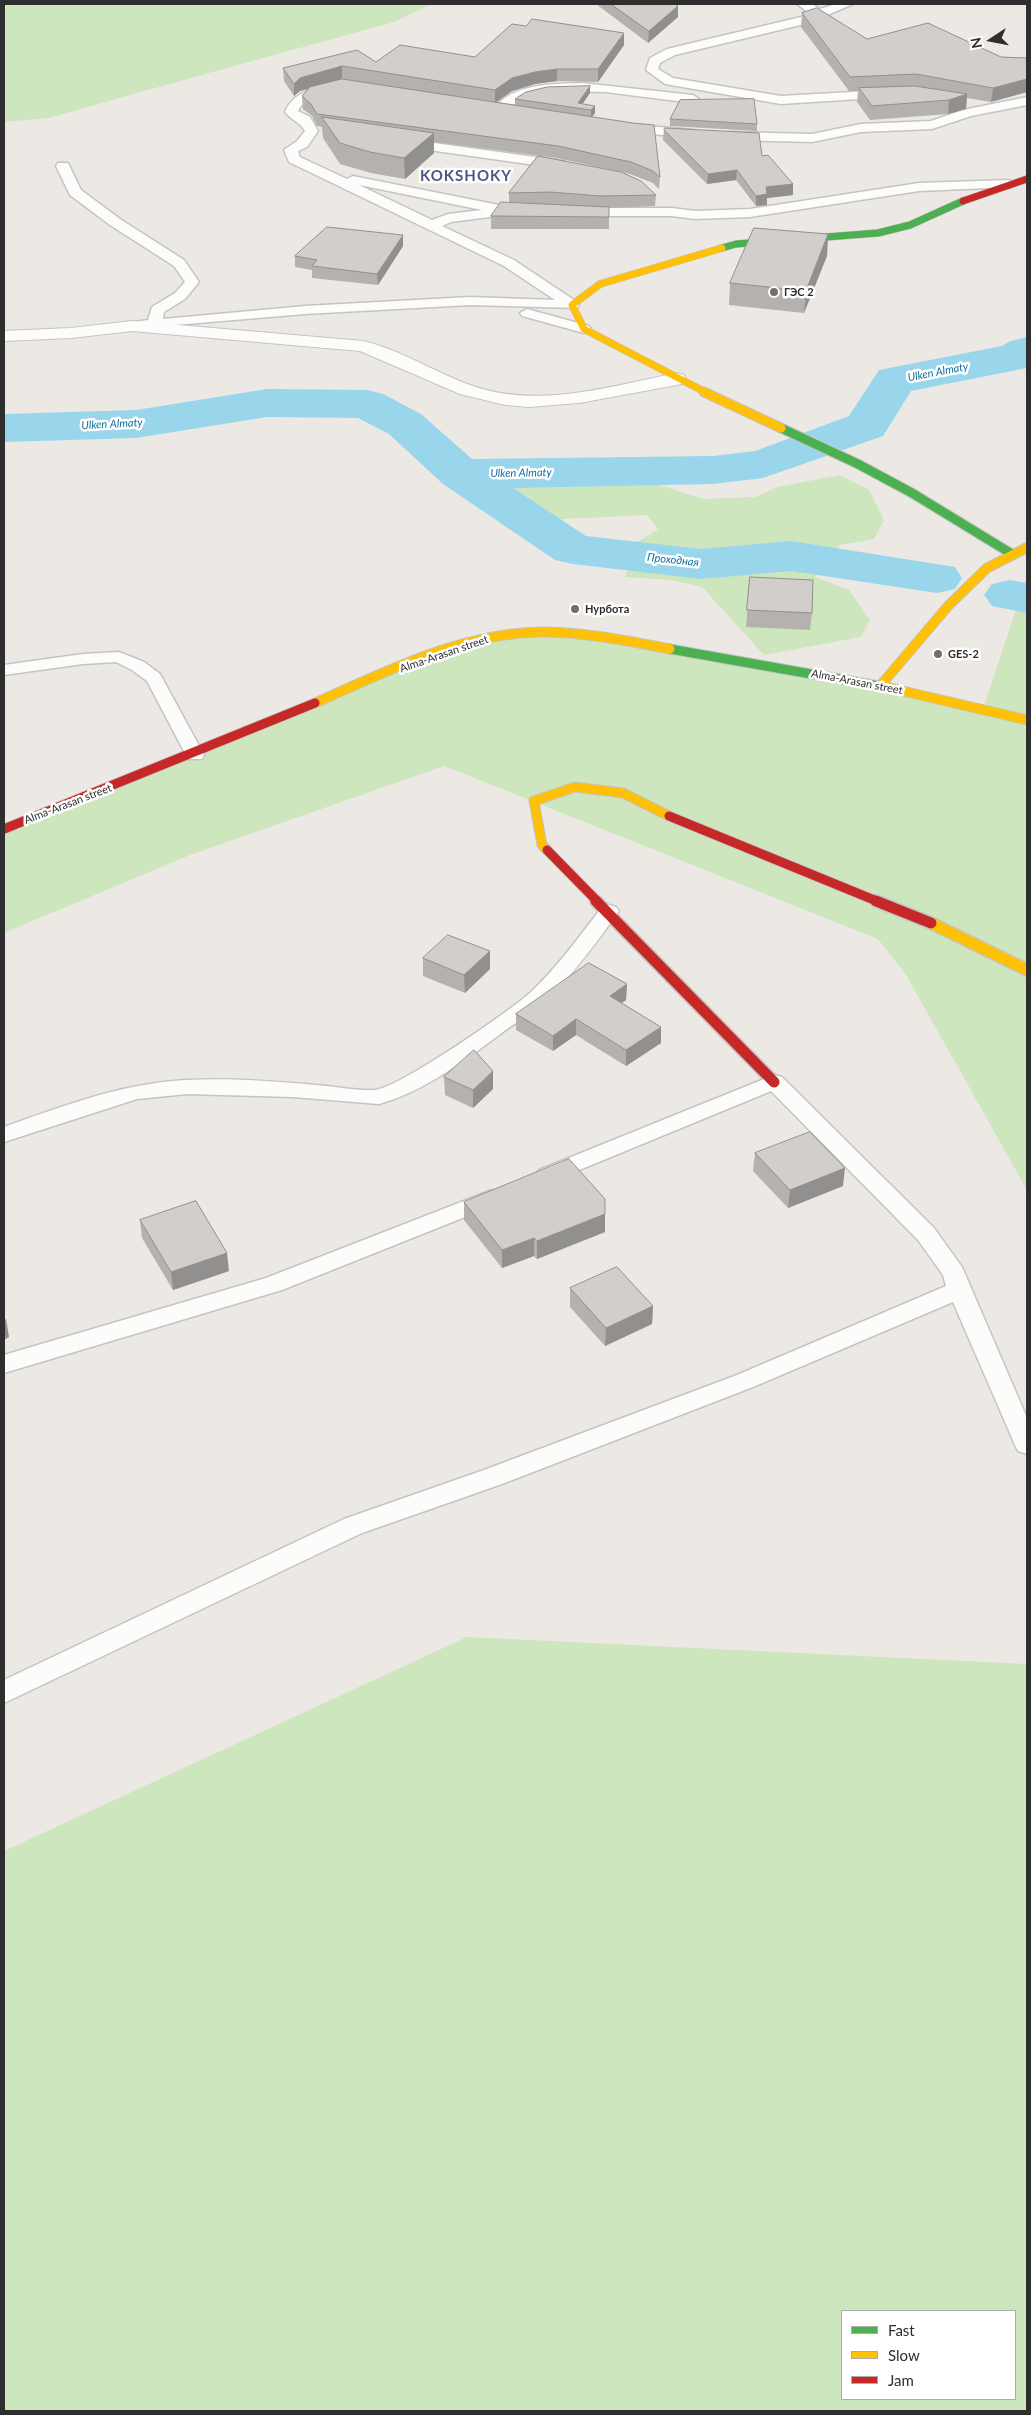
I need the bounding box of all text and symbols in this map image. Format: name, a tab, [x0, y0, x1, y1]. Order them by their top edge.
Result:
north arrow	[966, 15, 1016, 65]
text: N	[966, 36, 985, 50]
district label: KOKSHOKY	[419, 167, 513, 185]
place label: ГЭС 2	[784, 285, 814, 299]
marker: ГЭС 2	[768, 286, 780, 298]
water label: Ulken Almaty	[907, 360, 969, 384]
water label: Ulken Almaty	[81, 416, 143, 432]
water label: Ulken Almaty	[490, 466, 552, 480]
water label: Проходная	[646, 551, 700, 569]
place label: Нурбота	[585, 602, 629, 616]
marker: Нурбота	[569, 603, 581, 615]
street label: Alma-Arasan street	[398, 633, 490, 675]
place label: GES-2	[948, 647, 979, 661]
marker: GES-2	[932, 648, 944, 660]
street label: Alma-Arasan street	[810, 667, 904, 697]
street label: Alma-Arasan street	[22, 781, 114, 827]
legend	[841, 2310, 1016, 2400]
text: Fast	[888, 2321, 915, 2339]
text: Slow	[888, 2346, 920, 2364]
text: Jam	[888, 2371, 914, 2389]

